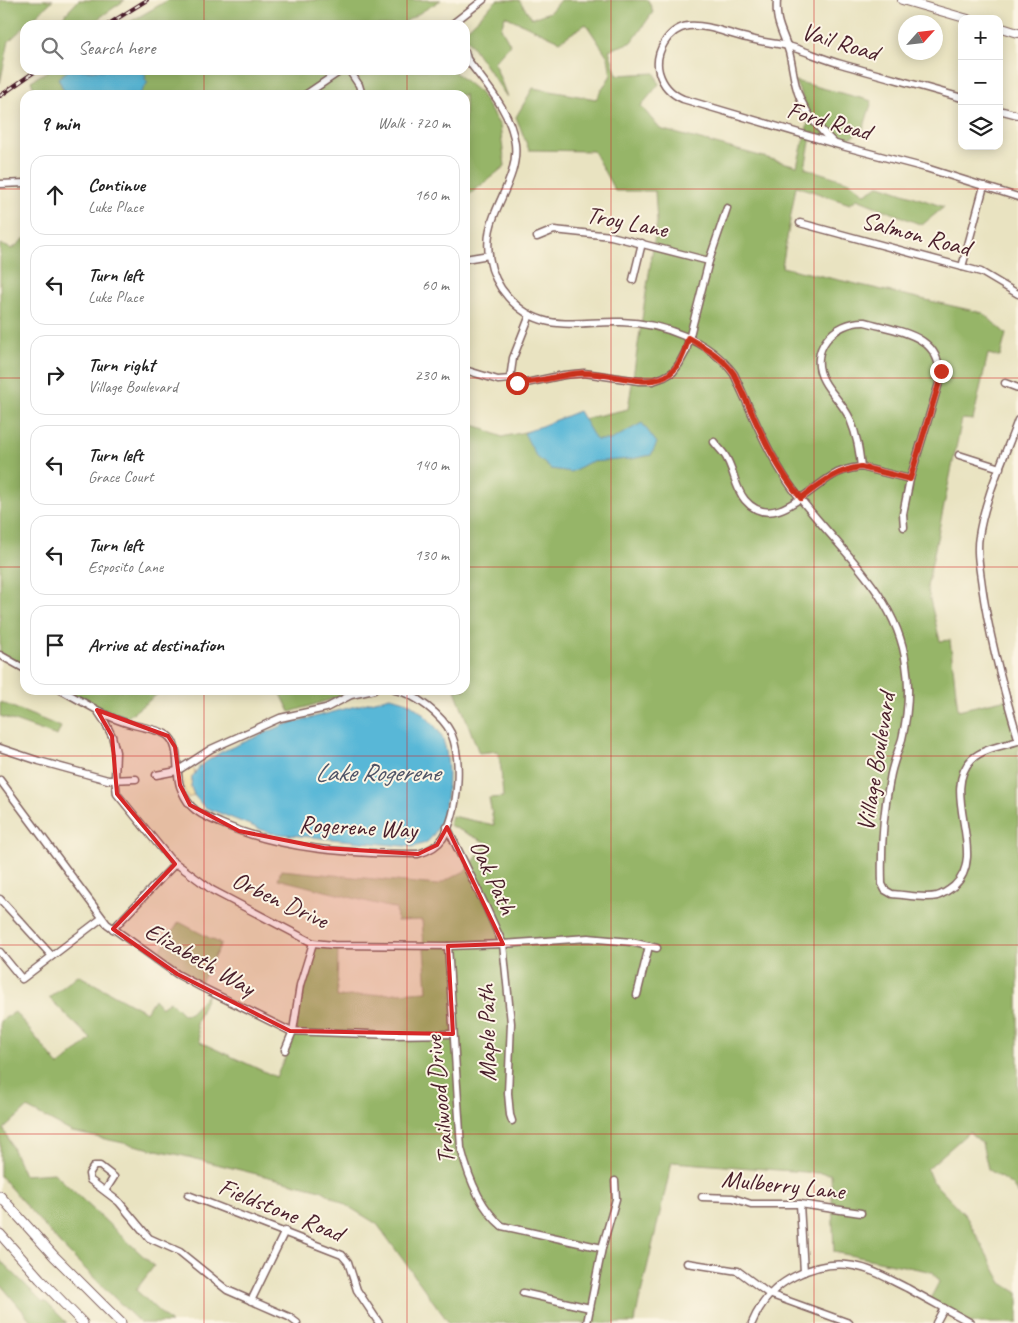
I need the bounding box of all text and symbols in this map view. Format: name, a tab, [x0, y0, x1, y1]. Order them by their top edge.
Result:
street label: Vail Road	[798, 15, 886, 70]
north arrow	[898, 15, 943, 60]
map controls	[958, 15, 1003, 150]
button: +	[958, 15, 1003, 60]
search box	[20, 20, 470, 75]
icon: search	[38, 34, 66, 62]
text: Search here	[78, 36, 155, 60]
button: −	[958, 60, 1003, 105]
street label: Ford Road	[783, 94, 878, 149]
button: layers	[958, 105, 1003, 150]
text: 9 min	[40, 110, 80, 136]
text: Walk · 720 m	[378, 113, 450, 133]
text: Continue	[88, 173, 145, 197]
icon: ahead	[41, 181, 69, 209]
text: 160 m	[415, 185, 449, 205]
text: Luke Place	[88, 197, 143, 217]
street label: Troy Lane	[584, 198, 672, 246]
street label: Salmon Road	[858, 204, 978, 265]
text: Turn left	[88, 263, 143, 287]
icon: left	[41, 271, 69, 299]
text: 60 m	[422, 275, 449, 295]
text: Luke Place	[88, 287, 143, 307]
text: Turn right	[88, 353, 155, 377]
route end	[930, 360, 953, 383]
icon: right	[41, 361, 69, 389]
text: 230 m	[415, 365, 449, 385]
route start	[506, 372, 529, 395]
text: Village Boulevard	[88, 377, 178, 397]
text: Turn left	[88, 443, 143, 467]
icon: left	[41, 451, 69, 479]
text: 140 m	[415, 455, 449, 475]
text: Grace Court	[88, 467, 154, 487]
text: Turn left	[88, 533, 143, 557]
icon: left	[41, 541, 69, 569]
text: 130 m	[415, 545, 449, 565]
text: Esposito Lane	[88, 557, 163, 577]
icon: arrive	[41, 631, 69, 659]
text: Arrive at destination	[88, 633, 224, 657]
street label: Village Boulevard	[849, 686, 903, 834]
water label: Lake Rogerene	[315, 756, 443, 789]
street label: Rogerene Way	[298, 808, 420, 846]
street label: Oak Path	[462, 835, 524, 920]
street label: Orben Drive	[227, 864, 335, 937]
street label: Elizabeth Way	[139, 915, 263, 1005]
street label: Maple Path	[470, 983, 504, 1082]
street label: Trailwood Drive	[417, 1032, 463, 1166]
street label: Mulberry Lane	[720, 1163, 848, 1208]
street label: Fieldstone Road	[214, 1171, 351, 1251]

